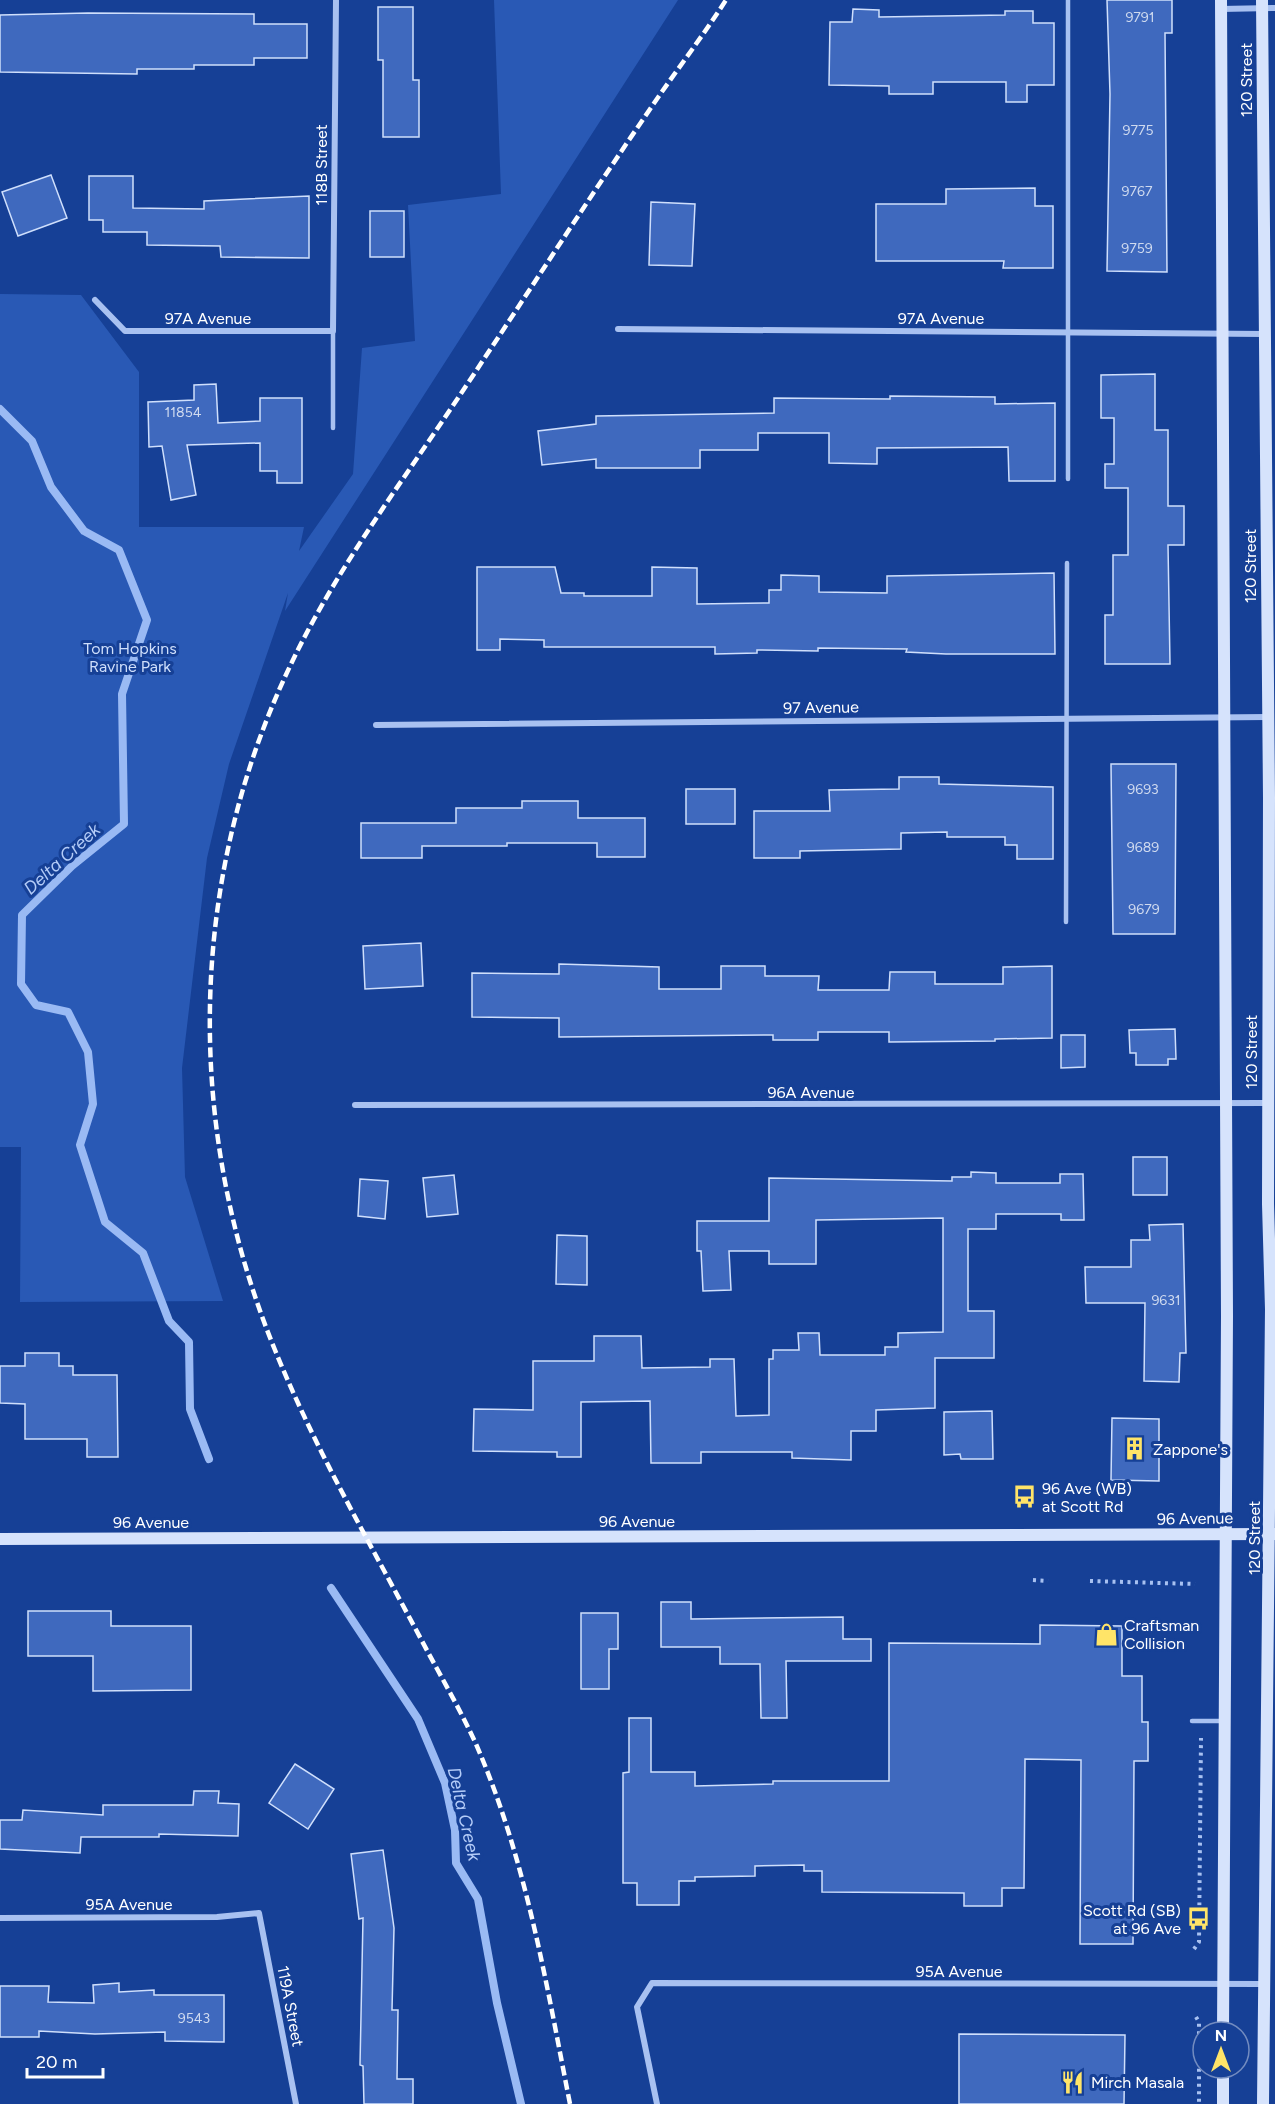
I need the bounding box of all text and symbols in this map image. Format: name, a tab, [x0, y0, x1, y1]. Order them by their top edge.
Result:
house number: 9791	[1125, 9, 1155, 26]
street label: 120 Street	[1237, 43, 1256, 117]
house number: 9775	[1122, 122, 1154, 139]
street label: 118B Street	[312, 124, 331, 206]
house number: 9767	[1122, 183, 1153, 200]
house number: 9759	[1121, 240, 1153, 257]
street label: 97A Avenue	[165, 309, 252, 328]
street label: 97A Avenue	[898, 309, 985, 328]
house number: 11854	[165, 404, 202, 421]
street label: 120 Street	[1241, 529, 1260, 603]
park label: Tom Hopkins Ravine Park	[83, 639, 177, 676]
street label: 97 Avenue	[783, 697, 859, 718]
house number: 9693	[1127, 781, 1159, 798]
water label: Delta Creek	[19, 818, 106, 899]
house number: 9689	[1127, 839, 1159, 856]
house number: 9679	[1128, 901, 1160, 918]
street label: 120 Street	[1242, 1015, 1261, 1089]
street label: 96A Avenue	[767, 1083, 855, 1102]
house number: 9631	[1151, 1292, 1181, 1309]
building icon: Zappone's	[1122, 1436, 1148, 1462]
place label: Zappone's	[1153, 1440, 1228, 1459]
place label: 96 Ave (WB) at Scott Rd	[1042, 1479, 1132, 1516]
bus stop icon: 96 Ave (WB) at Scott Rd	[1011, 1484, 1037, 1510]
street label: 120 Street	[1245, 1501, 1264, 1575]
street label: 96 Avenue	[1157, 1508, 1234, 1529]
street label: 96 Avenue	[599, 1512, 675, 1531]
street label: 96 Avenue	[113, 1513, 189, 1532]
place label: Craftsman Collision	[1124, 1616, 1199, 1653]
shop icon: Craftsman Collision	[1093, 1621, 1119, 1647]
water label: Delta Creek	[443, 1765, 486, 1864]
street label: 95A Avenue	[85, 1895, 173, 1914]
place label: Scott Rd (SB) at 96 Ave	[1083, 1901, 1181, 1938]
bus stop icon: Scott Rd (SB) at 96 Ave	[1186, 1906, 1212, 1932]
street label: 95A Avenue	[915, 1962, 1003, 1981]
street label: 119A Street	[273, 1964, 308, 2048]
house number: 9543	[178, 2010, 210, 2027]
north arrow	[1191, 2020, 1251, 2080]
text: N	[1215, 2026, 1227, 2045]
scale bar	[27, 2041, 104, 2079]
text: 20 m	[36, 2051, 77, 2073]
restaurant icon: Mirch Masala	[1060, 2069, 1086, 2095]
place label: Mirch Masala	[1091, 2073, 1184, 2092]

